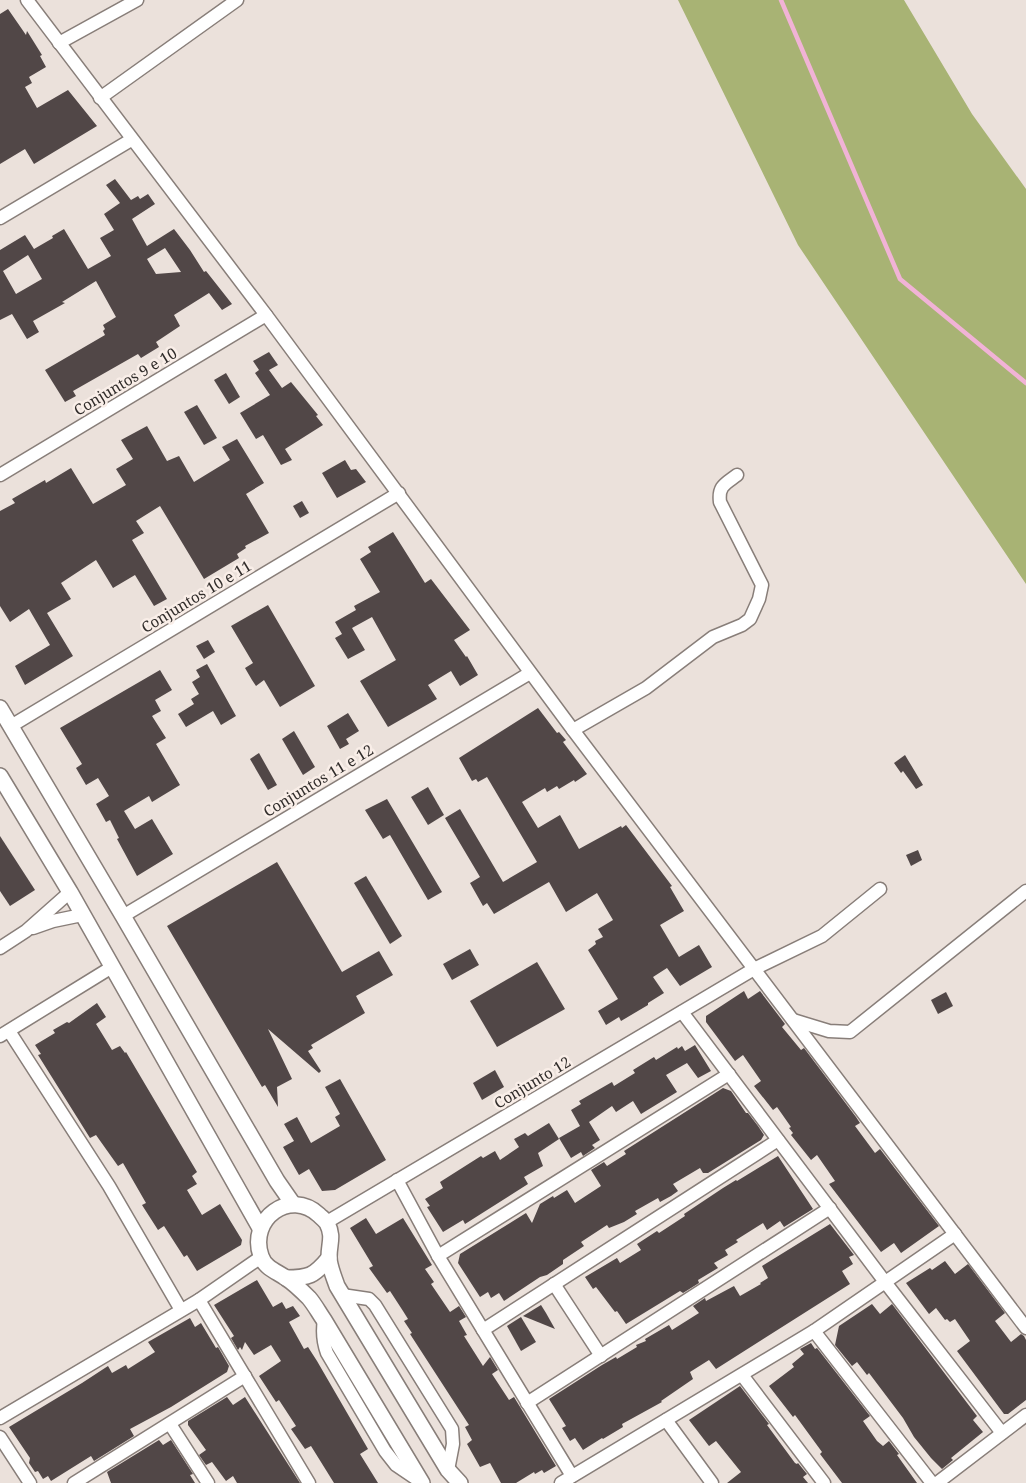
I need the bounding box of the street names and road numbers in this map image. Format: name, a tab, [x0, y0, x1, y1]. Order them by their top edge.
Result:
street label: Conjuntos 9 e 10	[70, 342, 180, 420]
street label: Conjuntos 10 e 11	[137, 555, 255, 637]
street label: Conjuntos 11 e 12	[259, 739, 377, 821]
street label: Conjunto 12	[490, 1051, 574, 1113]

